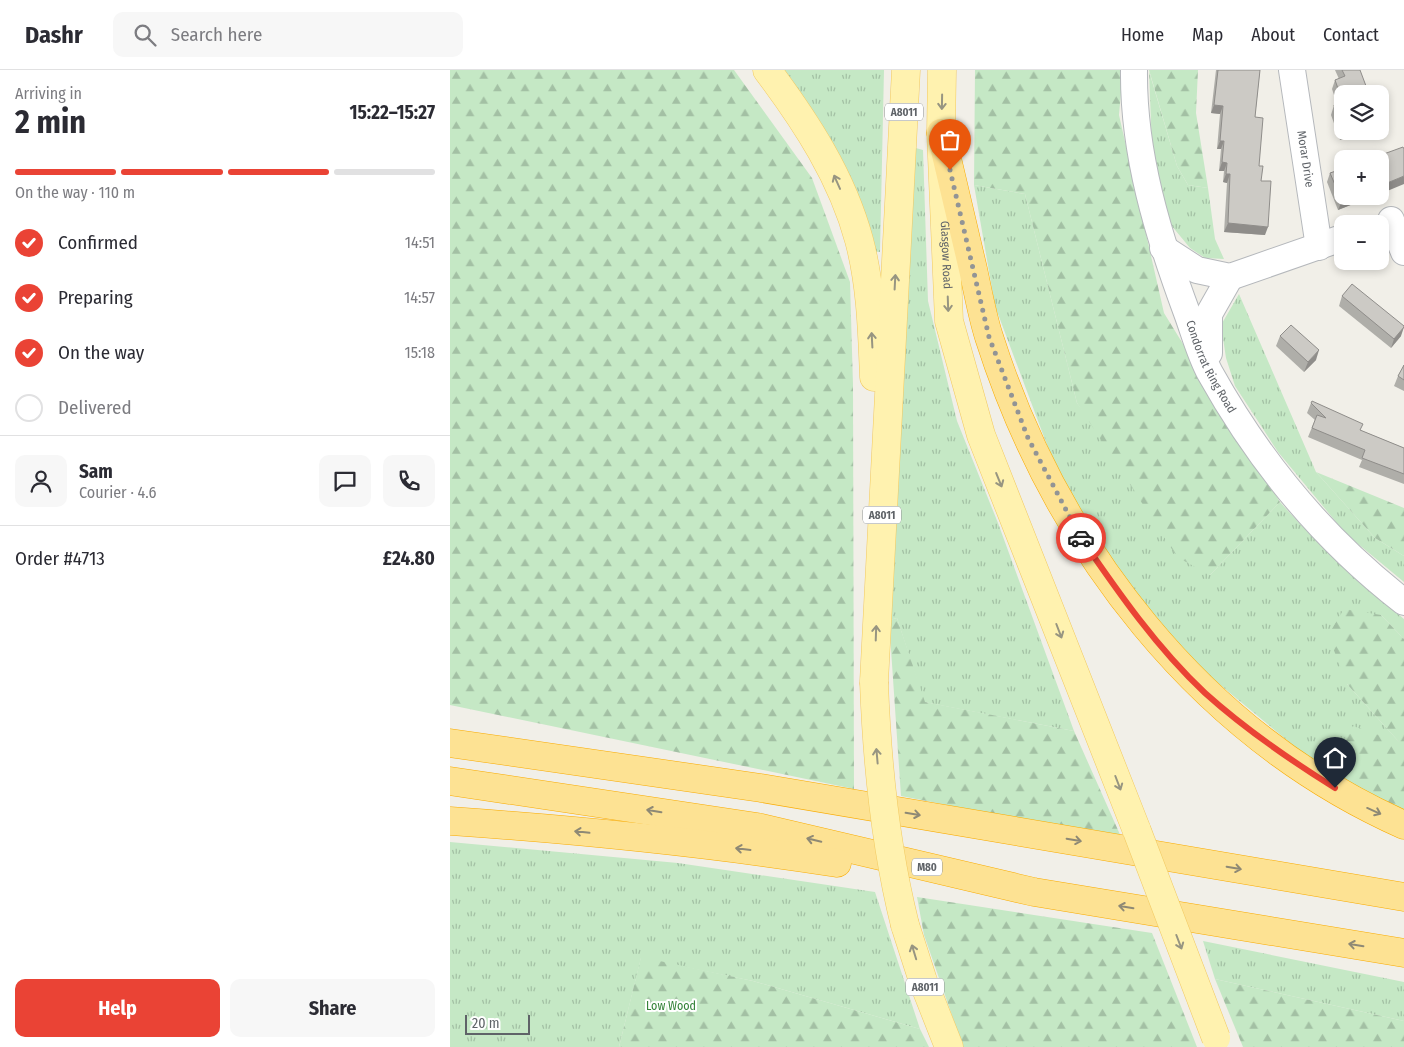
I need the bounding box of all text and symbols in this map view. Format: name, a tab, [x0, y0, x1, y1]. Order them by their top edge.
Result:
search box	[113, 12, 463, 57]
text: Dashr	[25, 21, 83, 49]
icon: search	[131, 21, 159, 49]
text: Search here	[171, 23, 262, 46]
text: Home	[1121, 24, 1164, 46]
text: Map	[1192, 24, 1223, 46]
text: About	[1251, 24, 1295, 46]
text: Contact	[1323, 24, 1379, 46]
text: Arriving in	[15, 84, 82, 103]
map controls	[1334, 85, 1389, 270]
button: layers	[1334, 85, 1389, 140]
one-way arrow	[937, 93, 947, 109]
text: 15:22–15:27	[349, 101, 435, 124]
text: 2 min	[15, 103, 86, 141]
road number: A8011	[885, 104, 923, 121]
pin	[929, 119, 971, 170]
icon: bag	[936, 126, 964, 154]
street label: Morar Drive	[1294, 130, 1317, 188]
button: +	[1334, 150, 1389, 205]
one-way arrow	[832, 175, 842, 190]
text: On the way · 110 m	[15, 183, 135, 202]
button: −	[1334, 215, 1389, 270]
street label: Glasgow Road	[938, 220, 955, 289]
icon: check	[15, 229, 43, 257]
text: Confirmed	[58, 231, 138, 254]
text: 14:51	[405, 233, 435, 252]
one-way arrow	[890, 274, 899, 290]
icon: check	[15, 284, 43, 312]
text: Preparing	[58, 286, 133, 309]
text: 14:57	[404, 288, 435, 307]
one-way arrow	[943, 296, 953, 312]
street label: Condorrat Ring Road	[1183, 318, 1239, 416]
one-way arrow	[868, 332, 877, 348]
icon: check	[15, 339, 43, 367]
text: On the way	[58, 341, 144, 364]
text: 15:18	[404, 343, 435, 362]
text: Delivered	[58, 396, 132, 419]
button: person	[15, 455, 67, 507]
button: chat	[319, 455, 371, 507]
button: phone	[383, 455, 435, 507]
text: Sam	[79, 460, 113, 483]
one-way arrow	[995, 472, 1004, 487]
text: Courier · 4.6	[79, 483, 157, 502]
road number: A8011	[863, 506, 901, 524]
courier	[1056, 513, 1106, 563]
icon: car	[1067, 524, 1095, 552]
text: Order #4713	[15, 547, 105, 570]
text: £24.80	[383, 547, 435, 570]
one-way arrow	[1055, 623, 1065, 638]
one-way arrow	[871, 626, 880, 642]
pin	[1314, 737, 1356, 788]
icon: home	[1321, 744, 1349, 772]
one-way arrow	[873, 749, 882, 765]
one-way arrow	[1114, 775, 1123, 790]
one-way arrow	[646, 806, 662, 816]
one-way arrow	[1366, 807, 1381, 817]
one-way arrow	[905, 809, 921, 819]
one-way arrow	[574, 827, 590, 837]
one-way arrow	[806, 835, 822, 844]
one-way arrow	[1065, 836, 1081, 846]
one-way arrow	[736, 843, 752, 853]
road number: M80	[912, 859, 942, 876]
one-way arrow	[1225, 863, 1241, 873]
one-way arrow	[1119, 902, 1135, 912]
one-way arrow	[1175, 934, 1184, 949]
one-way arrow	[1348, 939, 1364, 949]
one-way arrow	[908, 945, 918, 961]
button: Help	[15, 979, 220, 1037]
button: Share	[230, 979, 435, 1037]
road number: A8011	[906, 979, 944, 996]
park label: Low Wood	[646, 999, 696, 1013]
scale bar	[465, 1012, 530, 1035]
text: 20 m	[472, 1015, 500, 1032]

